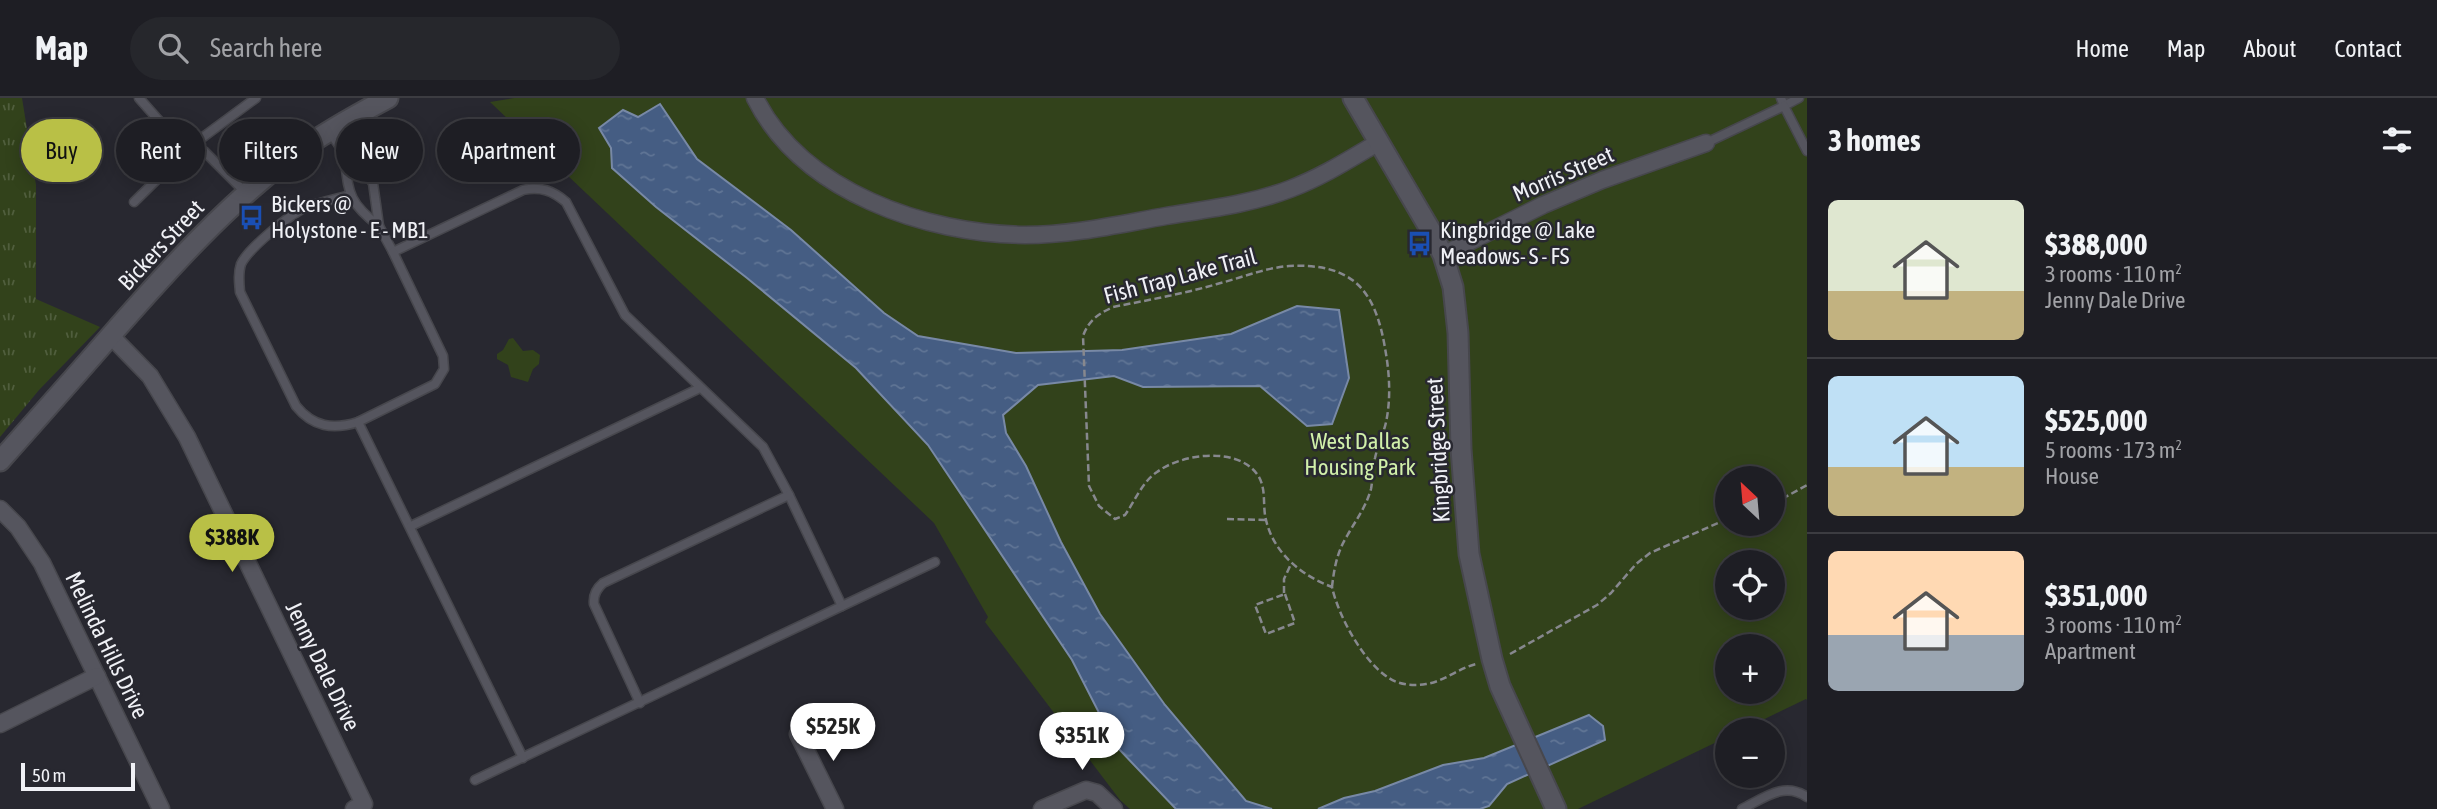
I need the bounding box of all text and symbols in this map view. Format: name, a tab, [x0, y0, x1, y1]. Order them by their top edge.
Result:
search box	[130, 17, 620, 80]
text: Map	[35, 29, 88, 67]
icon: search	[154, 29, 192, 67]
text: Search here	[210, 33, 322, 63]
text: Home	[2075, 35, 2129, 62]
text: Map	[2167, 35, 2205, 62]
text: About	[2243, 35, 2296, 62]
text: Contact	[2334, 35, 2402, 62]
chip: Buy	[21, 119, 102, 182]
chip: Rent	[116, 119, 205, 182]
chip: Filters	[219, 119, 322, 182]
chip: New	[336, 119, 423, 182]
chip: Apartment	[437, 119, 580, 182]
icon: filters	[2378, 121, 2416, 159]
text: 3 homes	[1828, 123, 1921, 157]
street label: Morris Street	[1509, 141, 1617, 207]
place label: Bickers @ Holystone - E - MB1	[271, 191, 428, 243]
street label: Bickers Street	[113, 195, 209, 295]
bus stop icon: Bickers @ Holystone - E - MB1	[237, 203, 265, 231]
place label: Kingbridge @ Lake Meadows- S - FS	[1440, 217, 1595, 269]
text: $388,000	[2045, 227, 2148, 261]
icon: home	[1884, 228, 1968, 312]
bus stop icon: Kingbridge @ Lake Meadows- S - FS	[1406, 229, 1434, 257]
street label: Fish Trap Lake Trail	[1101, 243, 1259, 309]
text: 3 rooms · 110 m²	[2045, 261, 2182, 287]
text: Jenny Dale Drive	[2045, 287, 2185, 313]
street label: Kingbridge Street	[1421, 377, 1455, 523]
text: $525,000	[2045, 403, 2148, 437]
icon: home	[1884, 404, 1968, 488]
park label: West Dallas Housing Park	[1304, 428, 1416, 480]
text: 5 rooms · 173 m²	[2045, 437, 2182, 463]
text: House	[2045, 463, 2099, 489]
north arrow	[1715, 466, 1785, 536]
map controls	[1715, 466, 1785, 788]
pin: $388K	[183, 514, 281, 574]
text: $388K	[205, 524, 259, 550]
button: locate	[1715, 550, 1785, 620]
street label: Melinda Hills Drive	[60, 567, 154, 723]
text: $351,000	[2045, 578, 2148, 612]
icon: home	[1884, 579, 1968, 663]
street label: Jenny Dale Drive	[281, 597, 365, 735]
text: 3 rooms · 110 m²	[2045, 612, 2182, 638]
button: +	[1715, 634, 1785, 704]
text: Apartment	[2045, 638, 2136, 664]
pin: $525K	[784, 704, 882, 763]
pin: $351K	[1033, 712, 1131, 772]
text: $525K	[806, 713, 860, 739]
button: −	[1715, 718, 1785, 788]
text: $351K	[1055, 722, 1109, 748]
scale bar	[21, 760, 135, 792]
text: 50 m	[32, 764, 66, 786]

